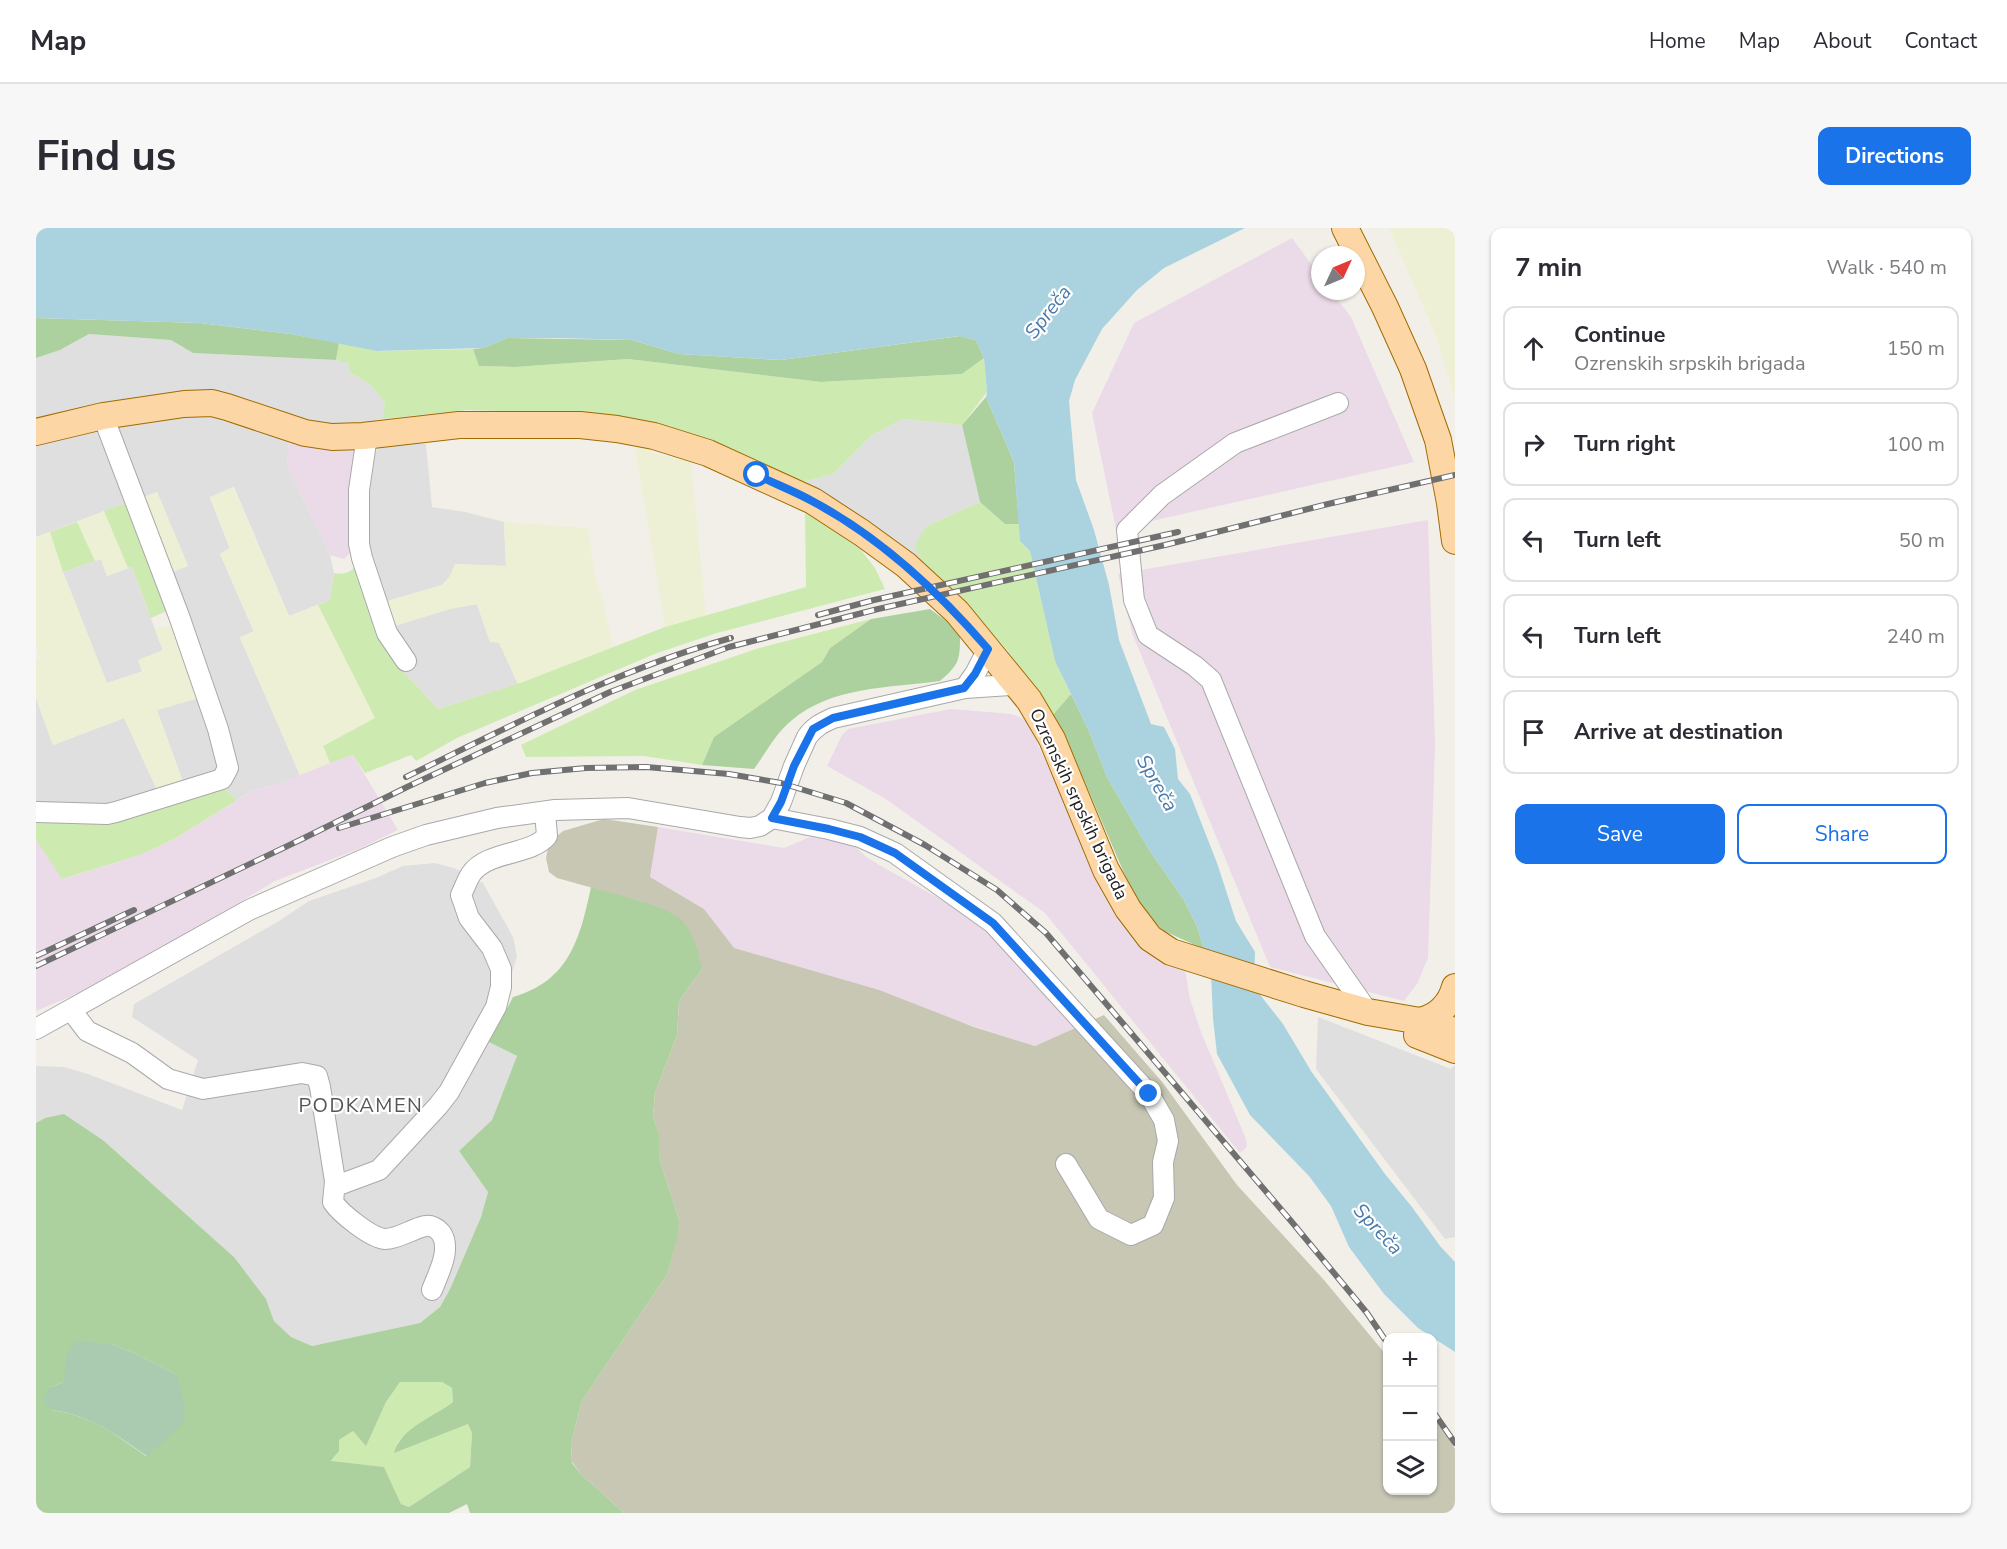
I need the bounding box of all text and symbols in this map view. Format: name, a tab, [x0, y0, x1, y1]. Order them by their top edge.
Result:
text: Map	[30, 22, 86, 60]
text: Home	[1649, 27, 1706, 55]
text: Map	[1739, 27, 1780, 55]
text: About	[1813, 27, 1871, 55]
text: Contact	[1904, 27, 1977, 55]
button: Directions	[1818, 127, 1971, 185]
text: Find us	[36, 128, 176, 185]
north arrow	[1311, 246, 1365, 300]
text: 7 min	[1515, 250, 1582, 285]
text: Walk · 540 m	[1827, 254, 1947, 281]
water label: Spreča	[1018, 279, 1078, 345]
text: Continue	[1574, 320, 1665, 350]
icon: ahead	[1517, 332, 1550, 365]
text: 150 m	[1887, 335, 1945, 362]
text: Ozrenskih srpskih brigada	[1574, 350, 1806, 377]
icon: right	[1517, 428, 1550, 461]
text: Turn right	[1574, 429, 1675, 459]
text: 100 m	[1887, 431, 1945, 458]
route start	[743, 461, 769, 487]
icon: left	[1517, 524, 1550, 557]
text: Turn left	[1574, 525, 1661, 555]
text: 50 m	[1899, 527, 1945, 554]
icon: left	[1517, 620, 1550, 653]
text: Turn left	[1574, 621, 1661, 651]
text: 240 m	[1887, 623, 1945, 650]
street label: Ozrenskih srpskih brigada	[1024, 704, 1134, 904]
icon: arrive	[1517, 716, 1550, 749]
text: Arrive at destination	[1574, 717, 1783, 747]
water label: Spreča	[1130, 750, 1184, 816]
button: Save	[1515, 804, 1725, 864]
button: Share	[1737, 804, 1947, 864]
route end	[1135, 1080, 1161, 1106]
district label: PODKAMEN	[299, 1092, 423, 1119]
water label: Spreča	[1347, 1197, 1409, 1261]
map controls	[1383, 1333, 1437, 1495]
button: +	[1383, 1333, 1437, 1387]
button: −	[1383, 1387, 1437, 1441]
button: layers	[1383, 1441, 1437, 1495]

